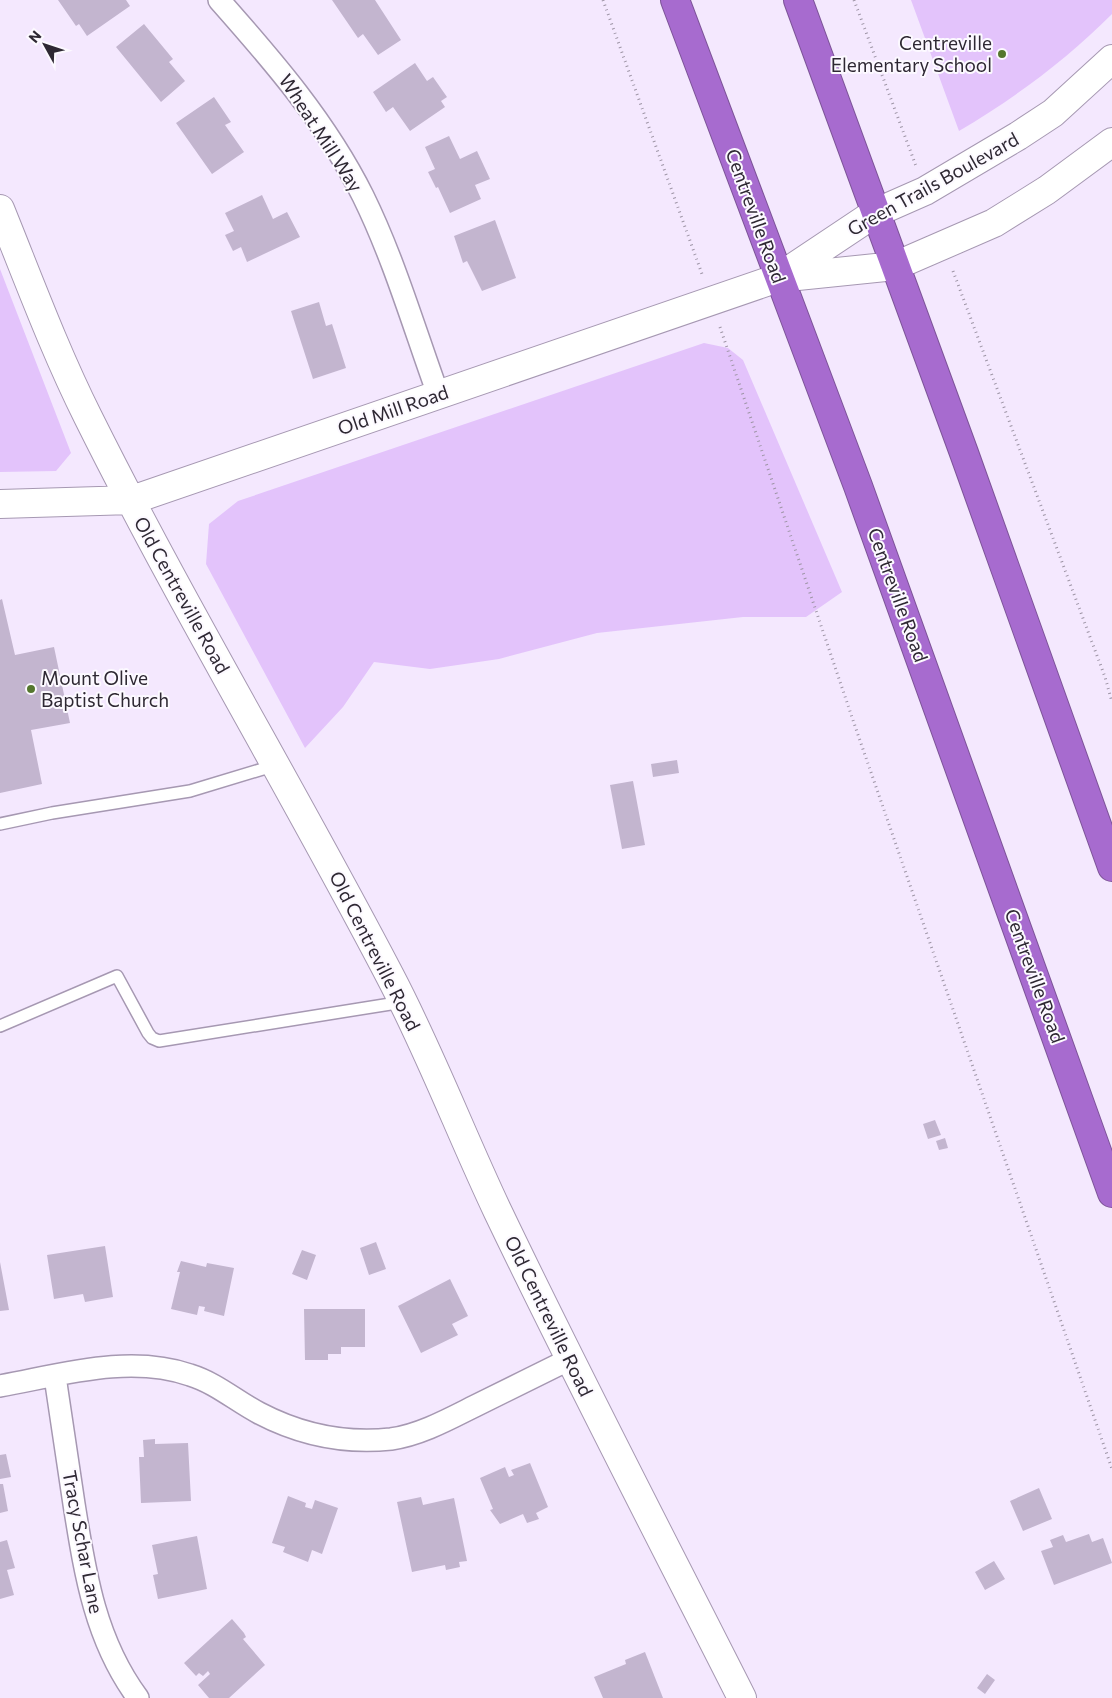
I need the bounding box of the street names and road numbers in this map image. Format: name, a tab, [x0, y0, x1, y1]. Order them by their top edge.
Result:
street label: Wheat Mill Way	[275, 69, 368, 196]
street label: Green Trails Boulevard	[843, 127, 1022, 240]
street label: Centreville Road	[722, 146, 791, 286]
street label: Old Mill Road	[334, 380, 451, 439]
street label: Old Centreville Road	[130, 512, 235, 677]
street label: Centreville Road	[864, 525, 933, 665]
street label: Old Centreville Road	[325, 867, 426, 1034]
street label: Centreville Road	[1001, 906, 1070, 1046]
street label: Old Centreville Road	[501, 1232, 598, 1400]
street label: Tracy Schar Lane	[58, 1468, 109, 1615]

